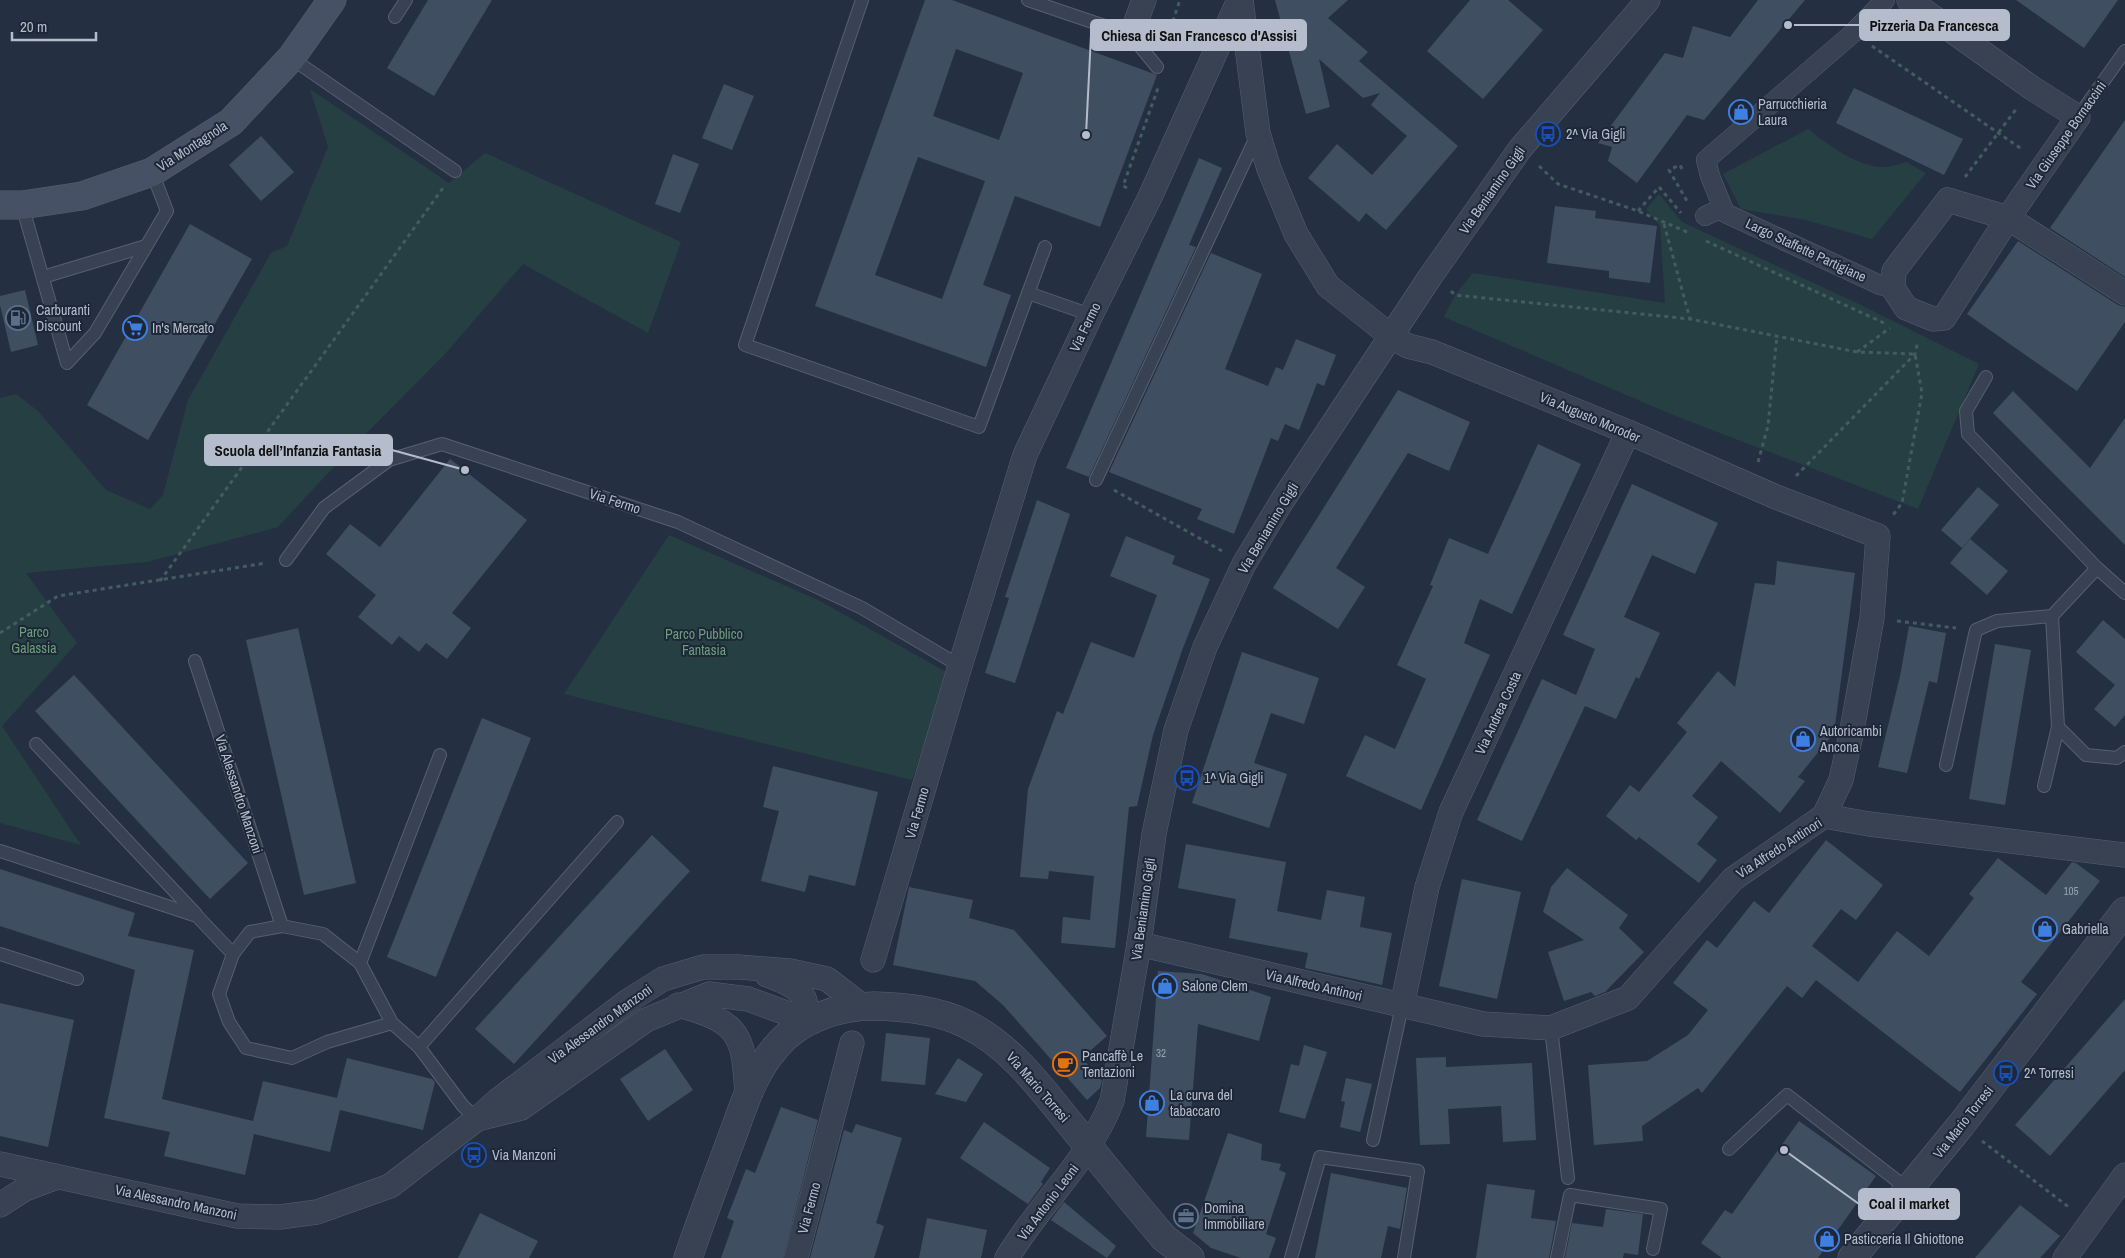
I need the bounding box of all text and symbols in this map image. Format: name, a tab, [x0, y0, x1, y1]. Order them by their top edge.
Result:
scale bar	[12, 10, 96, 42]
callout: Pizzeria Da Francesca	[1860, 10, 2009, 40]
text: Pizzeria Da Francesca	[1869, 15, 1999, 36]
text: 20 m	[20, 16, 47, 37]
callout: Chiesa di San Francesco d'Assisi	[1091, 20, 1306, 50]
text: Chiesa di San Francesco d'Assisi	[1101, 25, 1297, 46]
street label: Via Giuseppe Bornaccini	[2022, 77, 2110, 193]
place label: Parrucchieria Laura	[1758, 95, 1828, 129]
shop icon: Parrucchieria Laura	[1728, 99, 1754, 125]
street label: Via Montagnola	[153, 116, 231, 175]
bus stop icon: 2^ Via Gigli	[1535, 121, 1561, 147]
place label: 2^ Via Gigli	[1566, 125, 1625, 143]
street label: Via Beniamino Gigli	[1455, 143, 1529, 237]
street label: Largo Staffette Partigiane	[1743, 214, 1869, 286]
street label: Via Fermo	[1065, 299, 1105, 355]
place label: Carburanti Discount	[36, 301, 90, 335]
fuel station icon: Carburanti Discount	[5, 305, 31, 331]
supermarket icon: In's Mercato	[122, 315, 148, 341]
place label: In's Mercato	[152, 319, 214, 337]
street label: Via Augusto Moroder	[1537, 388, 1643, 446]
callout: Scuola dell’Infanzia Fantasia	[205, 435, 392, 465]
text: Scuola dell’Infanzia Fantasia	[215, 440, 382, 461]
street label: Via Beniamino Gigli	[1234, 479, 1302, 577]
street label: Via Fermo	[587, 484, 643, 518]
park label: Parco Galassia	[11, 623, 57, 657]
park label: Parco Pubblico Fantasia	[665, 625, 743, 659]
street label: Via Andrea Costa	[1471, 668, 1525, 757]
place label: Autoricambi Ancona	[1819, 722, 1882, 756]
shop icon: Autoricambi Ancona	[1790, 726, 1816, 752]
street label: Via Alessandro Manzoni	[211, 732, 267, 856]
bus stop icon: 1^ Via Gigli	[1174, 765, 1200, 791]
place label: 1^ Via Gigli	[1204, 769, 1263, 787]
street label: Via Fermo	[901, 785, 933, 841]
street label: Via Alfredo Antinori	[1733, 814, 1825, 882]
street label: Via Beniamino Gigli	[1127, 857, 1159, 961]
house number: 105	[2063, 884, 2079, 898]
shop icon: Gabriella	[2032, 916, 2058, 942]
place label: Gabriella	[2062, 920, 2109, 938]
street label: Via Alfredo Antinori	[1264, 965, 1364, 1005]
shop icon: Salone Clem	[1152, 973, 1178, 999]
place label: Salone Clem	[1182, 977, 1248, 995]
street label: Via Alessandro Manzoni	[544, 980, 656, 1068]
house number: 32	[1156, 1046, 1166, 1060]
place label: Pancaffè Le Tentazioni	[1082, 1047, 1143, 1081]
street label: Via Mario Torresi	[1002, 1048, 1074, 1126]
cafe icon: Pancaffè Le Tentazioni	[1052, 1051, 1078, 1077]
bus stop icon: 2^ Torresi	[1993, 1060, 2019, 1086]
place label: 2^ Torresi	[2024, 1064, 2074, 1082]
street label: Via Mario Torresi	[1929, 1082, 1997, 1162]
place label: La curva del tabaccaro	[1170, 1086, 1233, 1120]
shop icon: La curva del tabaccaro	[1139, 1090, 1165, 1116]
bus stop icon: Via Manzoni	[461, 1142, 487, 1168]
place label: Via Manzoni	[492, 1146, 556, 1164]
street label: Via Antonio Leoni	[1013, 1160, 1083, 1244]
street label: Via Alessandro Manzoni	[113, 1180, 239, 1224]
street label: Via Fermo	[793, 1180, 825, 1236]
callout: Coal il market	[1859, 1189, 1959, 1219]
text: Coal il market	[1869, 1193, 1949, 1214]
place label: Domina Immobiliare	[1204, 1199, 1265, 1233]
office icon: Domina Immobiliare	[1173, 1203, 1199, 1229]
shop icon: Pasticceria Il Ghiottone	[1814, 1226, 1840, 1252]
place label: Pasticceria Il Ghiottone	[1844, 1230, 1964, 1248]

